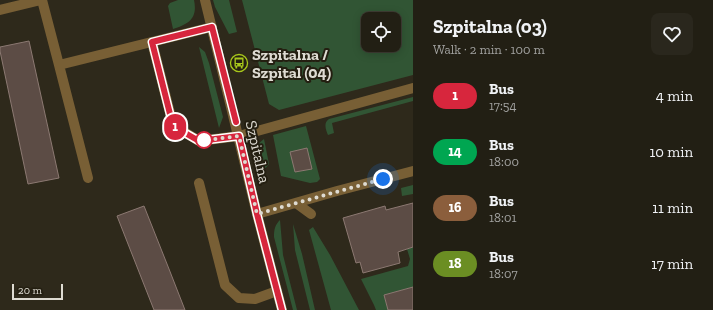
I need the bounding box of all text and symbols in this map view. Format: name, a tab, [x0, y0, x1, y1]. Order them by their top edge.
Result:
map controls	[361, 12, 401, 52]
button: locate	[361, 12, 401, 52]
button: heart	[651, 13, 693, 55]
text: Szpitalna (03)	[433, 15, 547, 38]
text: Walk · 2 min · 100 m	[433, 42, 545, 57]
place label: Szpitalna / Szpital (04)	[252, 45, 332, 82]
bus stop icon: Szpitalna / Szpital (04)	[229, 53, 249, 73]
text: Bus	[489, 80, 514, 98]
text: 1	[452, 87, 458, 104]
text: 4 min	[656, 87, 693, 105]
text: 17:54	[489, 98, 516, 113]
line badge: 1	[162, 114, 188, 140]
text: 1	[172, 118, 178, 135]
street label: Szpitalna	[242, 119, 275, 186]
unlabelled marker	[195, 131, 213, 149]
text: Bus	[489, 136, 514, 154]
text: 14	[448, 143, 462, 160]
text: 10 min	[649, 143, 693, 161]
text: 18:00	[489, 154, 519, 169]
your location	[373, 169, 393, 189]
text: Bus	[489, 192, 514, 210]
text: 16	[448, 199, 462, 216]
text: 11 min	[652, 199, 693, 217]
text: 18:01	[489, 210, 516, 225]
text: Bus	[489, 248, 514, 266]
text: 18	[448, 255, 462, 272]
text: 17 min	[651, 255, 693, 273]
text: 18:07	[489, 266, 518, 281]
scale bar	[12, 282, 63, 301]
text: 20 m	[18, 284, 42, 297]

